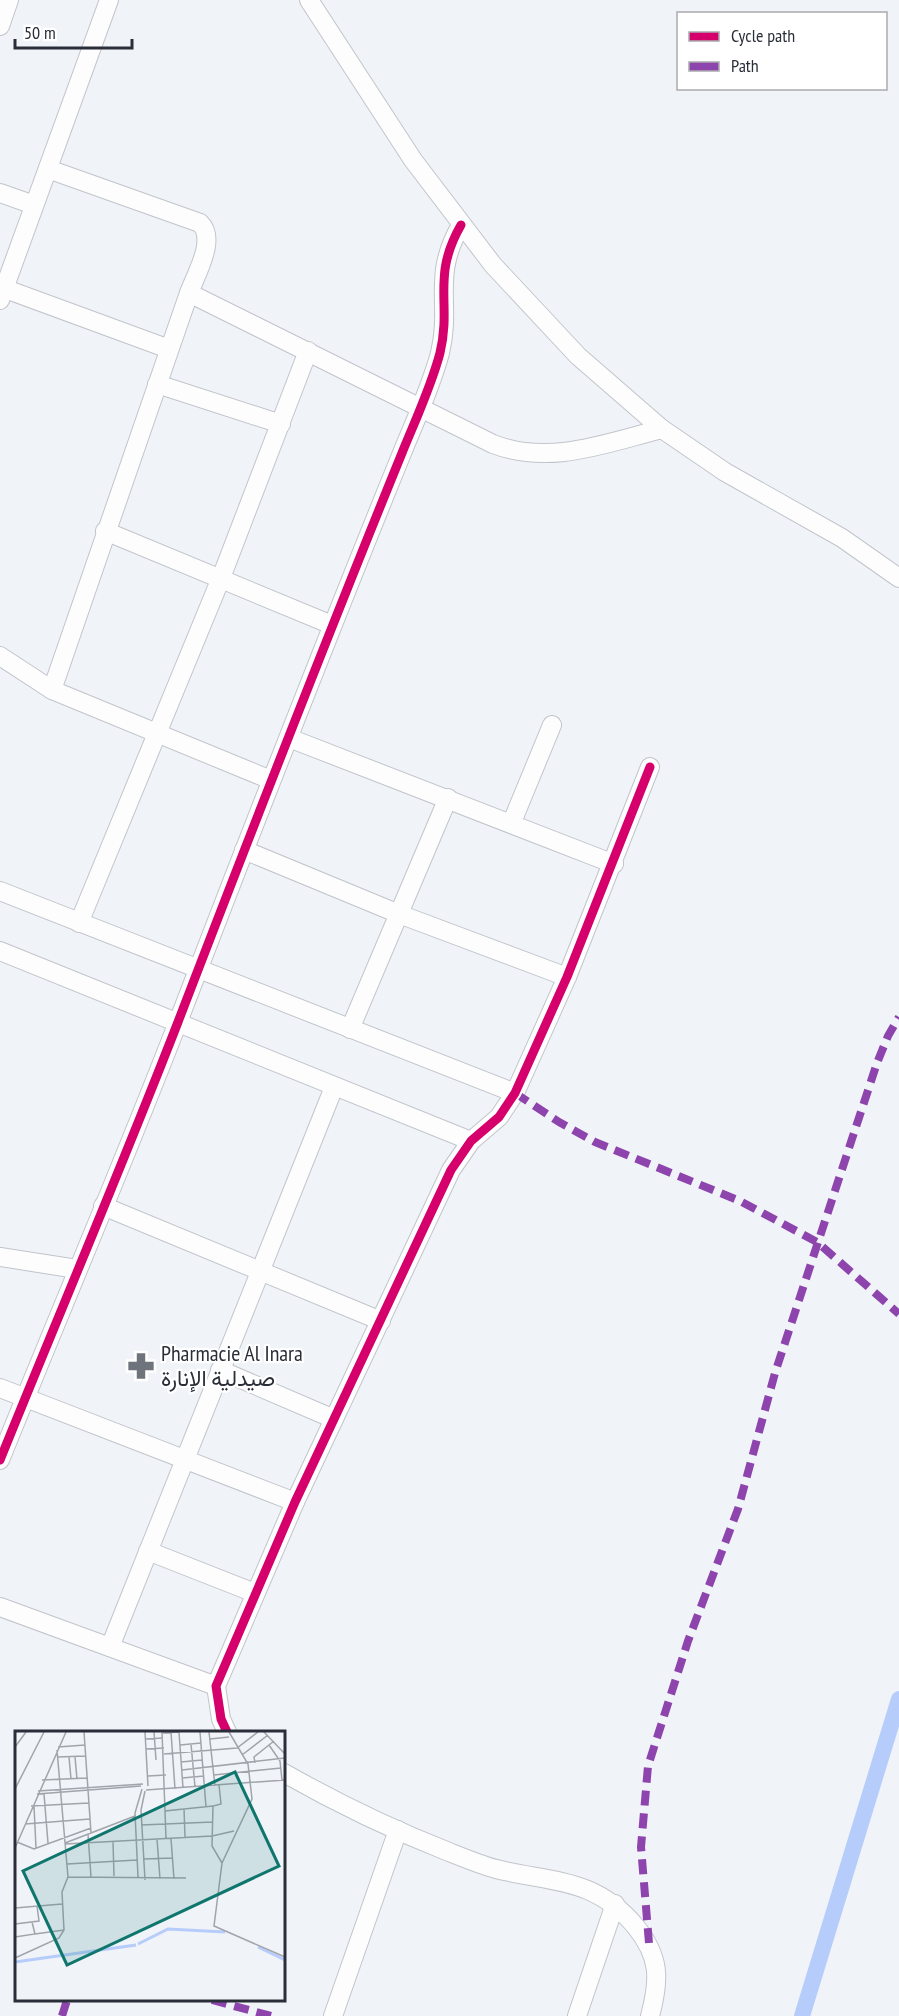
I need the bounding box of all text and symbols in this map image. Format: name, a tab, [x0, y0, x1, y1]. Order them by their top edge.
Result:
scale bar	[15, 12, 132, 50]
legend	[677, 12, 887, 90]
text: 50 m	[24, 21, 56, 44]
text: Cycle path	[731, 24, 795, 47]
text: Path	[731, 54, 759, 77]
place label: Pharmacie Al Inara صيدلية الإنارة	[161, 1339, 303, 1393]
pharmacy icon: Pharmacie Al Inara صيدلية الإنارة	[126, 1351, 156, 1381]
inset map	[15, 1731, 285, 2001]

